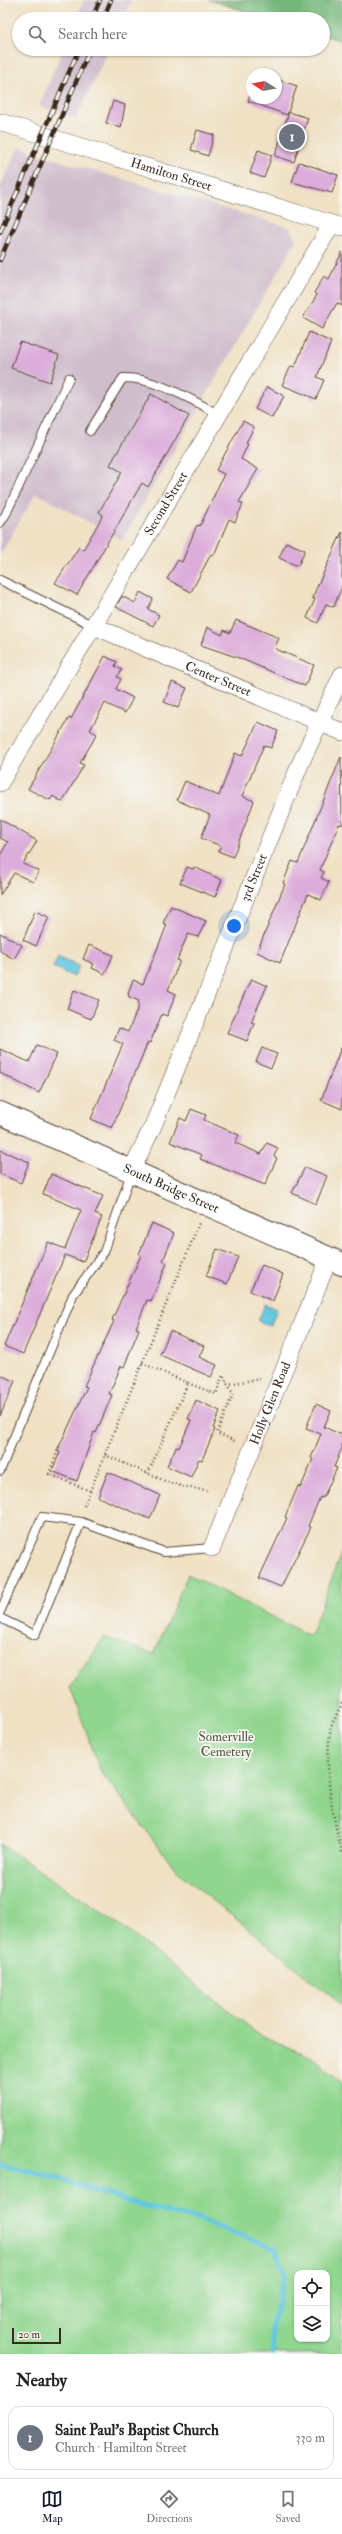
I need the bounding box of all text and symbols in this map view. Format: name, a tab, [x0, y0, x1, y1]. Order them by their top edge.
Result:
search box	[12, 12, 330, 56]
icon: search	[26, 23, 48, 45]
text: Search here	[58, 25, 127, 44]
north arrow	[246, 68, 282, 104]
pin: 1	[279, 122, 305, 152]
street label: Hamilton Street	[129, 155, 214, 195]
street label: Second Street	[141, 469, 191, 538]
street label: Center Street	[183, 658, 254, 700]
street label: 3rd Street	[237, 852, 271, 904]
your location	[224, 916, 244, 936]
street label: South Bridge Street	[121, 1160, 221, 1217]
street label: Holly Glen Road	[246, 1359, 294, 1447]
park label: Somerville Cemetery	[198, 1729, 254, 1761]
map controls	[294, 2270, 330, 2342]
button: locate	[294, 2270, 330, 2306]
button: layers	[294, 2306, 330, 2342]
scale bar	[12, 2326, 61, 2345]
text: 20 m	[18, 2328, 40, 2341]
text: Nearby	[16, 2370, 67, 2391]
text: Saint Paul's Baptist Church	[55, 2421, 219, 2440]
text: 1	[28, 2430, 32, 2446]
text: 330 m	[296, 2430, 325, 2446]
text: Church · Hamilton Street	[55, 2440, 187, 2456]
tab: Map	[41, 2488, 63, 2525]
tab: Directions	[146, 2488, 193, 2525]
tab: Saved	[275, 2488, 301, 2525]

